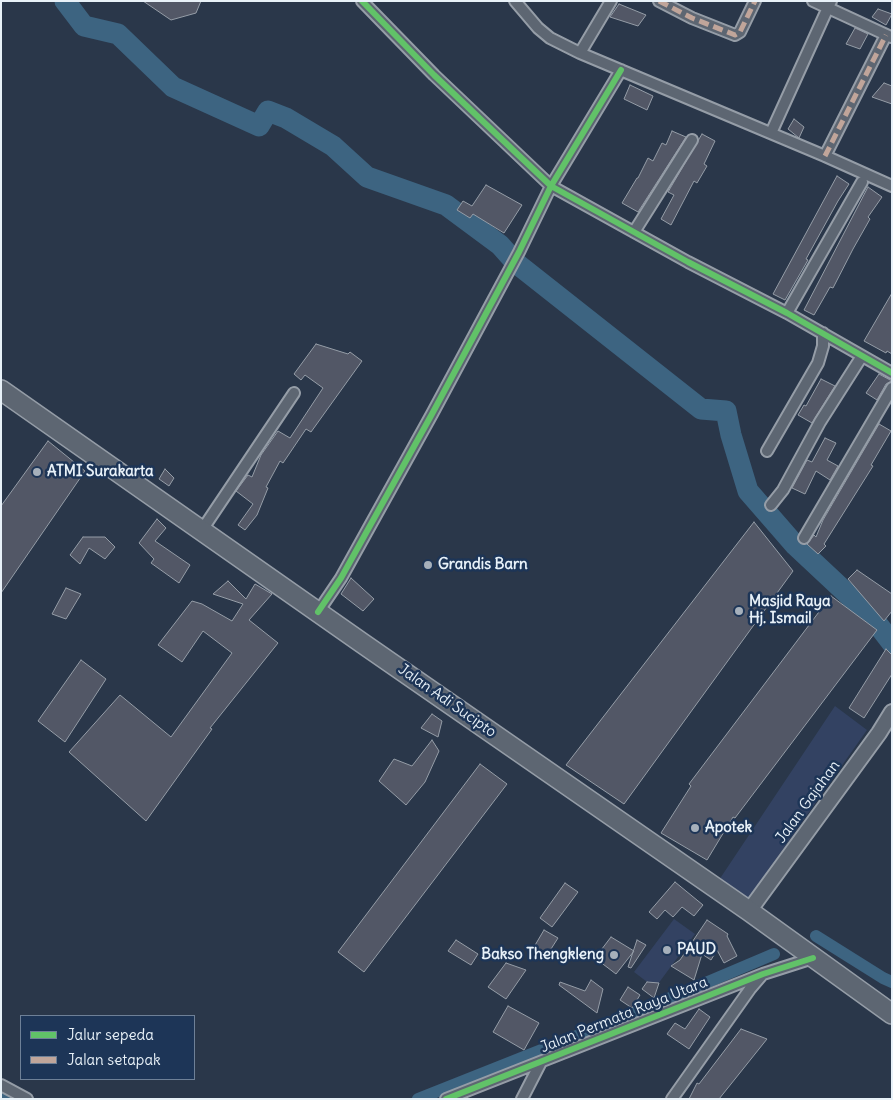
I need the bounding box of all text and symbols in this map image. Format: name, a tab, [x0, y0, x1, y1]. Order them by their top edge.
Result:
place label: ATMI Surakarta	[47, 463, 154, 481]
marker: ATMI Surakarta	[31, 466, 43, 478]
place label: Grandis Barn	[438, 556, 528, 574]
marker: Grandis Barn	[422, 559, 434, 571]
place label: Masjid Raya Hj. Ismail	[749, 593, 831, 628]
marker: Masjid Raya Hj. Ismail	[733, 605, 745, 617]
street label: Jalan Adi Sucipto	[394, 660, 500, 742]
street label: Jalan Gajahan	[772, 757, 844, 847]
place label: Apotek	[705, 819, 752, 837]
marker: Apotek	[689, 822, 701, 834]
place label: PAUD	[677, 941, 716, 959]
marker: PAUD	[661, 944, 673, 956]
place label: Bakso Thengkleng	[481, 946, 604, 964]
marker: Bakso Thengkleng	[608, 949, 620, 961]
street label: Jalan Permata Raya Utara	[538, 973, 710, 1057]
legend	[20, 1015, 195, 1080]
text: Jalur sepeda	[67, 1025, 154, 1044]
text: Jalan setapak	[67, 1050, 161, 1069]

